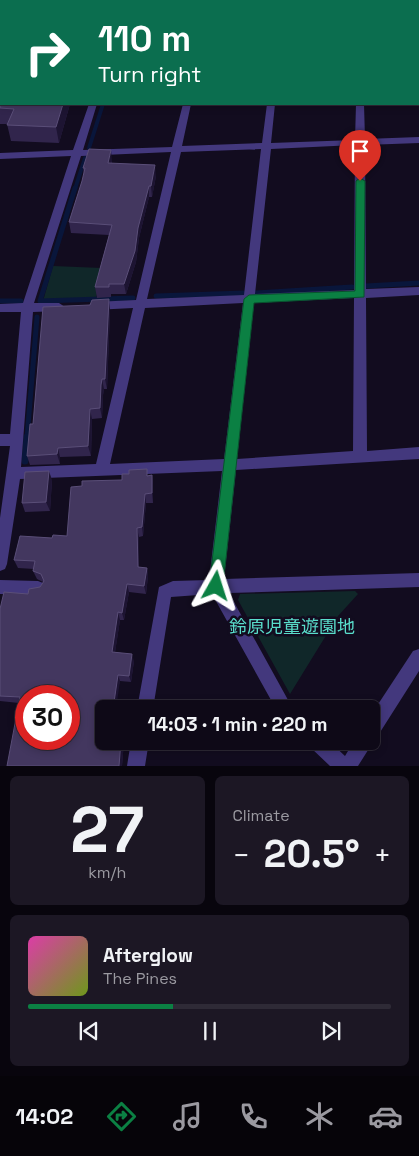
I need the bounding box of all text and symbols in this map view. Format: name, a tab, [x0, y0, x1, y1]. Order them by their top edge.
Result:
text: 110 m	[98, 17, 191, 61]
icon: right	[15, 20, 80, 85]
text: Turn right	[98, 60, 201, 88]
pin	[339, 130, 381, 181]
icon: arrive	[346, 137, 374, 165]
position arrow	[189, 559, 241, 611]
park label: 鈴原児童遊園地	[229, 615, 355, 638]
speed limit sign: 30	[15, 685, 80, 750]
text: 14:03 · 1 min · 220 m	[147, 712, 328, 737]
text: 27	[70, 788, 144, 871]
text: Climate	[233, 805, 290, 826]
text: 20.5°	[264, 830, 360, 878]
text: −	[233, 837, 250, 873]
text: +	[374, 837, 391, 873]
text: km/h	[88, 862, 126, 883]
text: Afterglow	[103, 943, 193, 968]
text: The Pines	[103, 968, 177, 989]
icon: previous	[75, 1017, 103, 1045]
icon: pause	[196, 1017, 224, 1045]
icon: next	[317, 1017, 345, 1045]
icon: directions	[104, 1099, 139, 1134]
icon: music	[170, 1099, 205, 1134]
icon: phone	[236, 1099, 271, 1134]
icon: climate	[302, 1099, 337, 1134]
icon: car	[368, 1099, 403, 1134]
text: 14:02	[16, 1102, 73, 1130]

